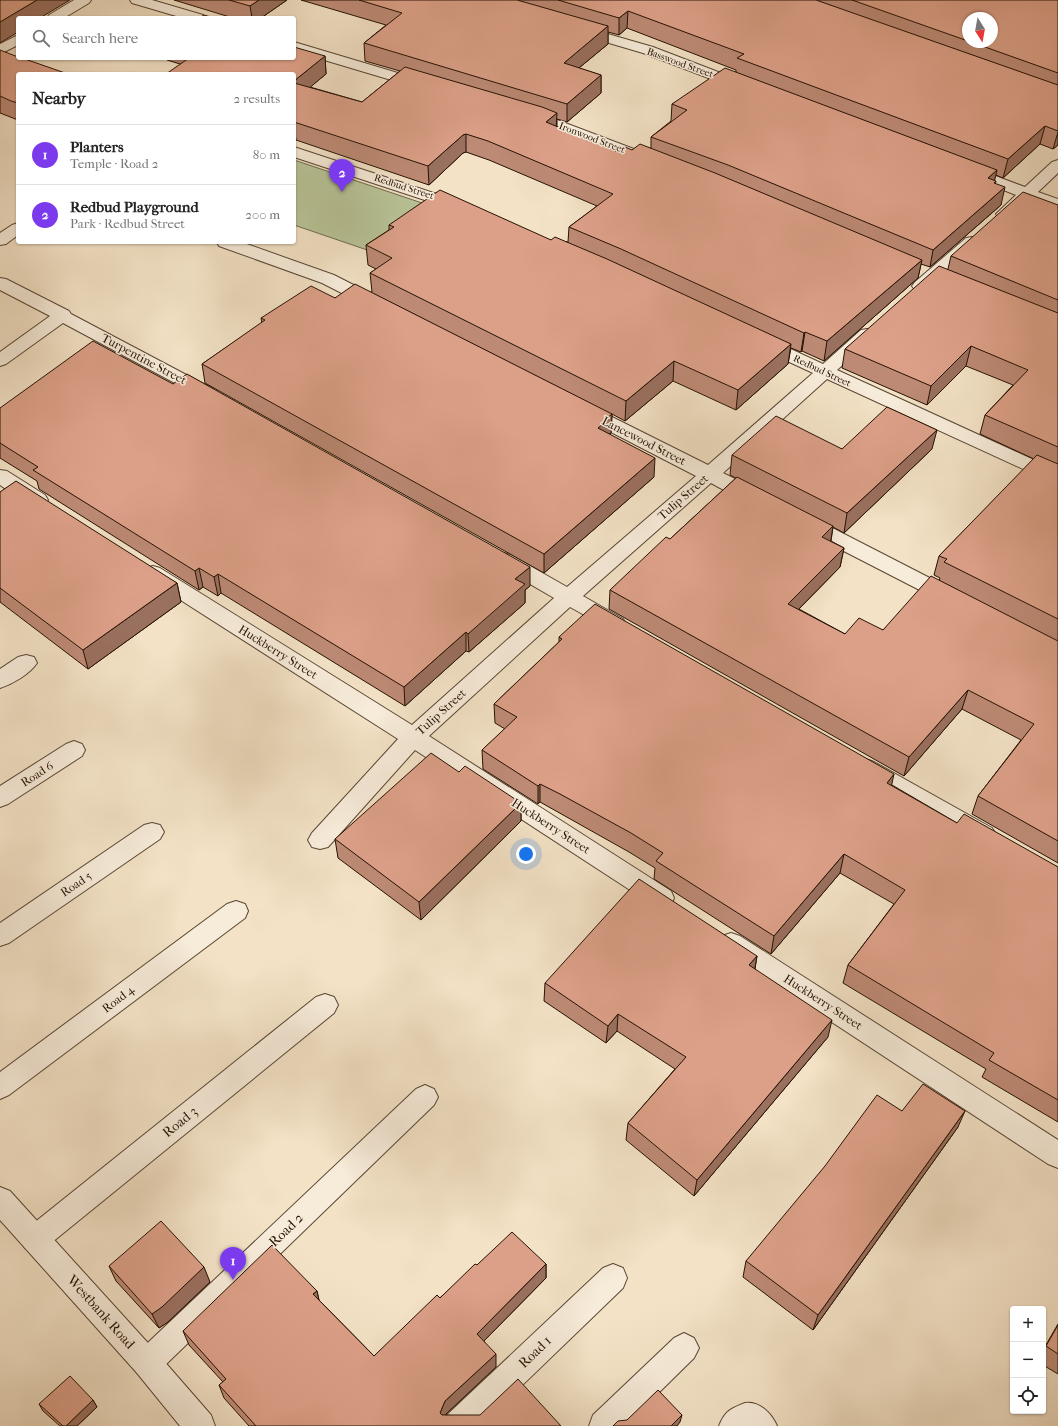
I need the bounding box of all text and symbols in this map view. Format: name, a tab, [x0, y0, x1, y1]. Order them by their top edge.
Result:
north arrow	[962, 12, 998, 48]
search box	[16, 16, 296, 60]
icon: search	[30, 27, 52, 49]
text: Search here	[62, 29, 138, 47]
street label: Basswood Street	[645, 45, 715, 81]
text: Nearby	[32, 88, 86, 108]
text: 2 results	[234, 91, 280, 106]
street label: Ironwood Street	[557, 120, 627, 156]
text: Planters	[70, 138, 123, 156]
text: 1	[43, 147, 47, 162]
text: 80 m	[253, 147, 280, 162]
text: Temple · Road 2	[70, 156, 158, 171]
pin: 2	[329, 159, 355, 192]
street label: Redbud Street	[373, 172, 436, 202]
text: Redbud Playground	[70, 198, 199, 216]
text: 2	[42, 207, 48, 222]
text: 200 m	[245, 207, 280, 222]
text: Park · Redbud Street	[70, 216, 185, 231]
street label: Turpentine Street	[99, 331, 190, 388]
street label: Redbud Street	[791, 352, 853, 390]
street label: Lancewood Street	[600, 414, 689, 469]
street label: Tulip Street	[655, 471, 712, 523]
street label: Huckberry Street	[236, 622, 321, 682]
street label: Tulip Street	[413, 686, 469, 738]
street label: Road 6	[18, 758, 56, 790]
street label: Huckberry Street	[509, 795, 593, 857]
your location	[516, 844, 536, 864]
street label: Road 5	[58, 869, 94, 899]
street label: Huckberry Street	[781, 971, 865, 1033]
street label: Road 4	[99, 982, 137, 1016]
street label: Road 3	[159, 1103, 201, 1141]
street label: Road 2	[265, 1210, 307, 1250]
pin: 1	[220, 1247, 246, 1280]
street label: Westbank Road	[63, 1271, 139, 1353]
map controls	[1010, 1306, 1046, 1414]
button: +	[1010, 1306, 1046, 1342]
street label: Road 1	[515, 1332, 555, 1372]
button: −	[1010, 1342, 1046, 1378]
button: locate	[1010, 1378, 1046, 1414]

